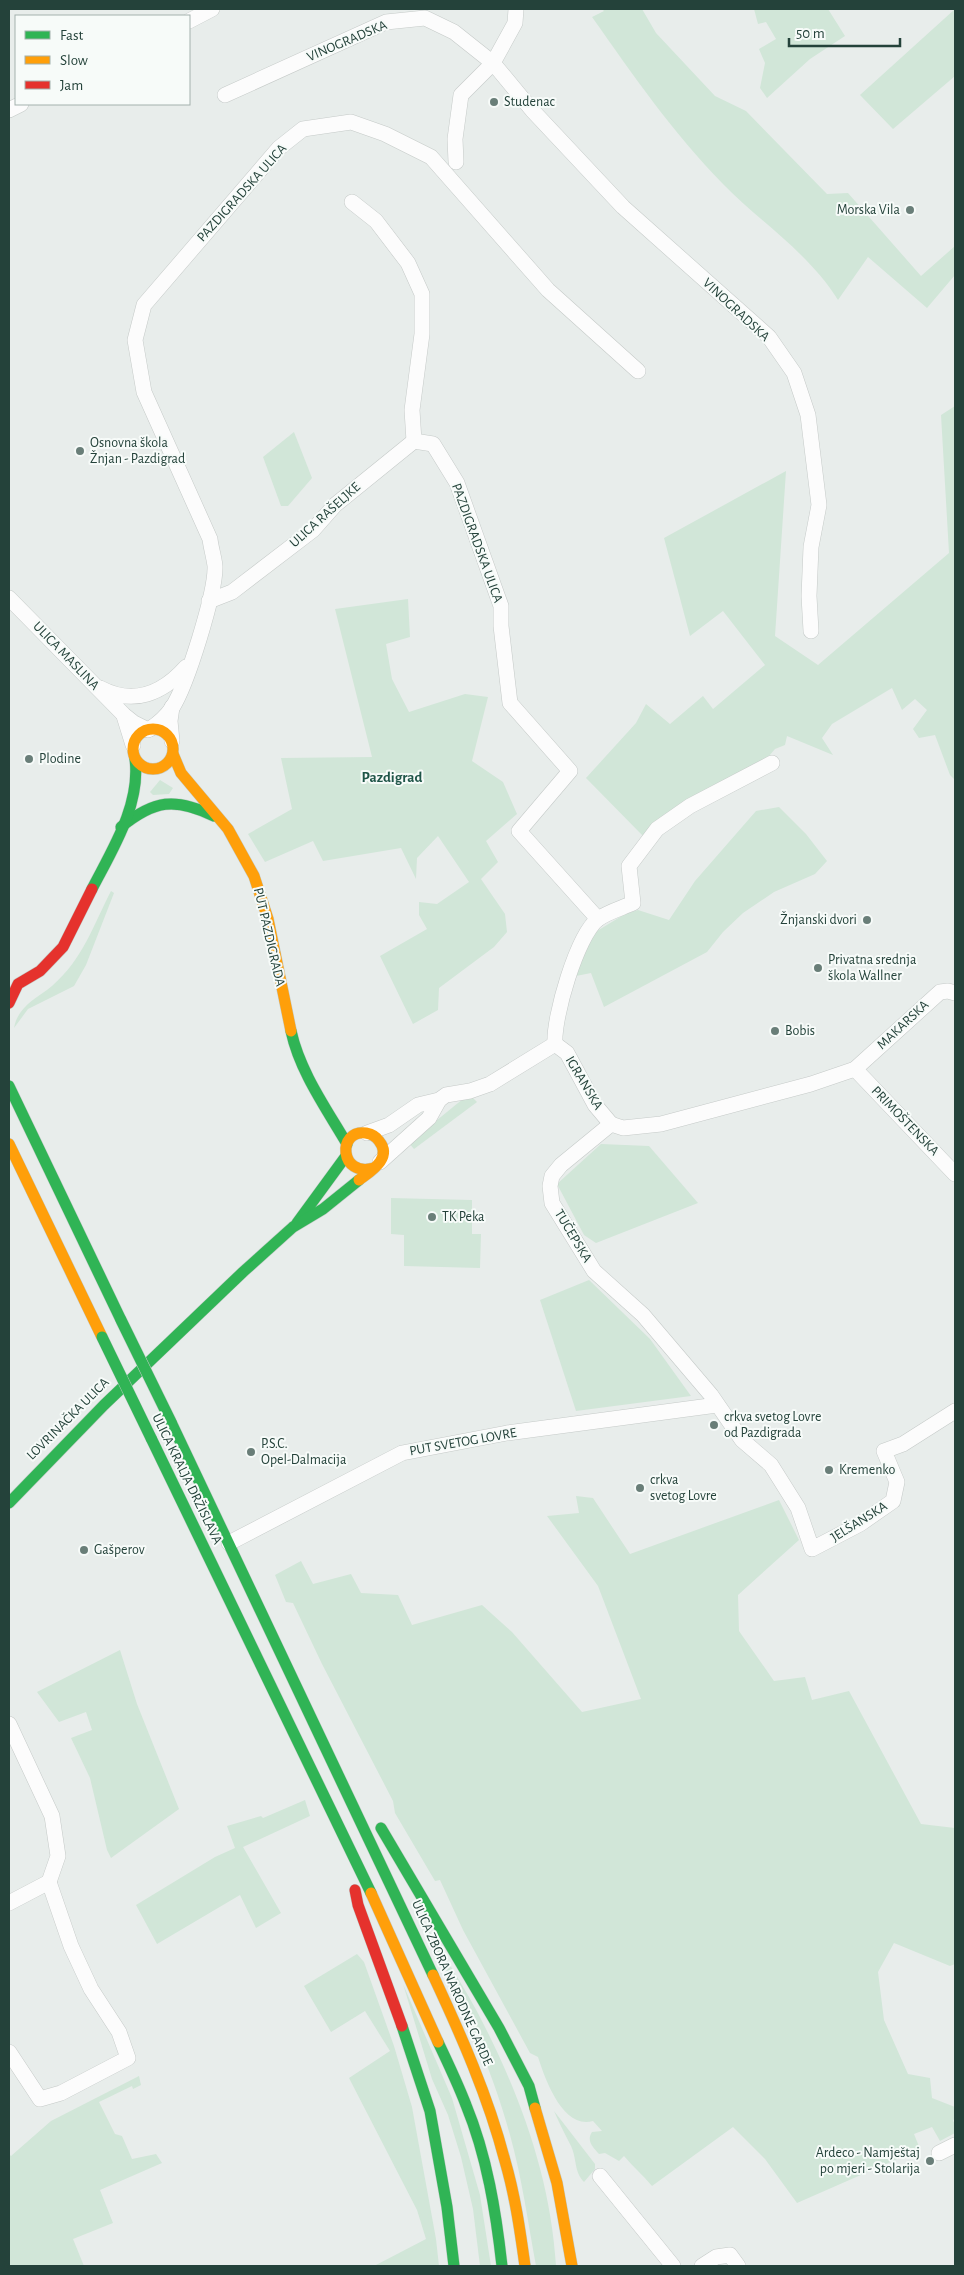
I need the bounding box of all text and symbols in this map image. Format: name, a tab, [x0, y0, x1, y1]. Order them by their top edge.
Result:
legend	[15, 15, 190, 105]
scale bar	[789, 15, 900, 47]
street label: VINOGRADSKA	[305, 18, 389, 64]
text: 50 m	[796, 26, 825, 41]
text: Fast	[60, 28, 84, 43]
text: Slow	[60, 53, 88, 68]
text: Jam	[60, 78, 83, 93]
place label: Studenac	[504, 95, 556, 109]
marker: Studenac	[488, 96, 500, 108]
street label: PAZDIGRADSKA ULICA	[195, 141, 289, 245]
place label: Morska Vila	[837, 203, 901, 217]
marker: Morska Vila	[904, 204, 916, 216]
street label: VINOGRADSKA	[700, 276, 772, 344]
place label: Osnovna škola Žnjan - Pazdigrad	[90, 436, 185, 466]
marker: Osnovna škola Žnjan - Pazdigrad	[74, 445, 86, 457]
street label: ULICA RAŠELJKE	[286, 478, 363, 550]
street label: PAZDIGRADSKA ULICA	[449, 481, 505, 605]
street label: ULICA MASLINA	[30, 619, 102, 693]
place label: Plodine	[39, 752, 81, 766]
marker: Plodine	[23, 753, 35, 765]
district label: Pazdigrad	[362, 770, 423, 785]
street label: PUT PAZDIGRADA	[251, 886, 287, 988]
place label: Žnjanski dvori	[780, 911, 857, 927]
marker: Žnjanski dvori	[861, 914, 873, 926]
place label: Privatna srednja škola Wallner	[828, 953, 917, 983]
marker: Privatna srednja škola Wallner	[812, 962, 824, 974]
street label: MAKARSKA	[874, 998, 932, 1052]
place label: Bobis	[785, 1024, 815, 1038]
marker: Bobis	[769, 1025, 781, 1037]
street label: IGRANSKA	[563, 1054, 605, 1112]
street label: PRIMOŠTENSKA	[868, 1082, 943, 1158]
street label: TUČEPSKA	[552, 1206, 596, 1265]
place label: TK Peka	[442, 1210, 485, 1224]
marker: TK Peka	[426, 1211, 438, 1223]
street label: LOVRINAČKA ULICA	[23, 1374, 112, 1463]
street label: ULICA KRALJA DRŽISLAVA	[149, 1410, 227, 1547]
place label: crkva svetog Lovre od Pazdigrada	[724, 1410, 821, 1440]
marker: crkva svetog Lovre od Pazdigrada	[708, 1419, 720, 1431]
street label: PUT SVETOG LOVRE	[408, 1426, 518, 1458]
place label: P.S.C. Opel-Dalmacija	[261, 1437, 347, 1467]
marker: P.S.C. Opel-Dalmacija	[245, 1446, 257, 1458]
place label: Kremenko	[839, 1463, 896, 1477]
marker: Kremenko	[823, 1464, 835, 1476]
place label: crkva svetog Lovre	[650, 1473, 717, 1503]
marker: crkva svetog Lovre	[634, 1482, 646, 1494]
street label: JELŠANSKA	[827, 1498, 890, 1545]
place label: Gašperov	[94, 1543, 145, 1557]
marker: Gašperov	[78, 1544, 90, 1556]
street label: ULICA ZBORA NARODNE GARDE	[409, 1898, 495, 2068]
place label: Ardeco - Namještaj po mjeri - Stolarija	[816, 2146, 921, 2176]
marker: Ardeco - Namještaj po mjeri - Stolarija	[924, 2155, 936, 2167]

